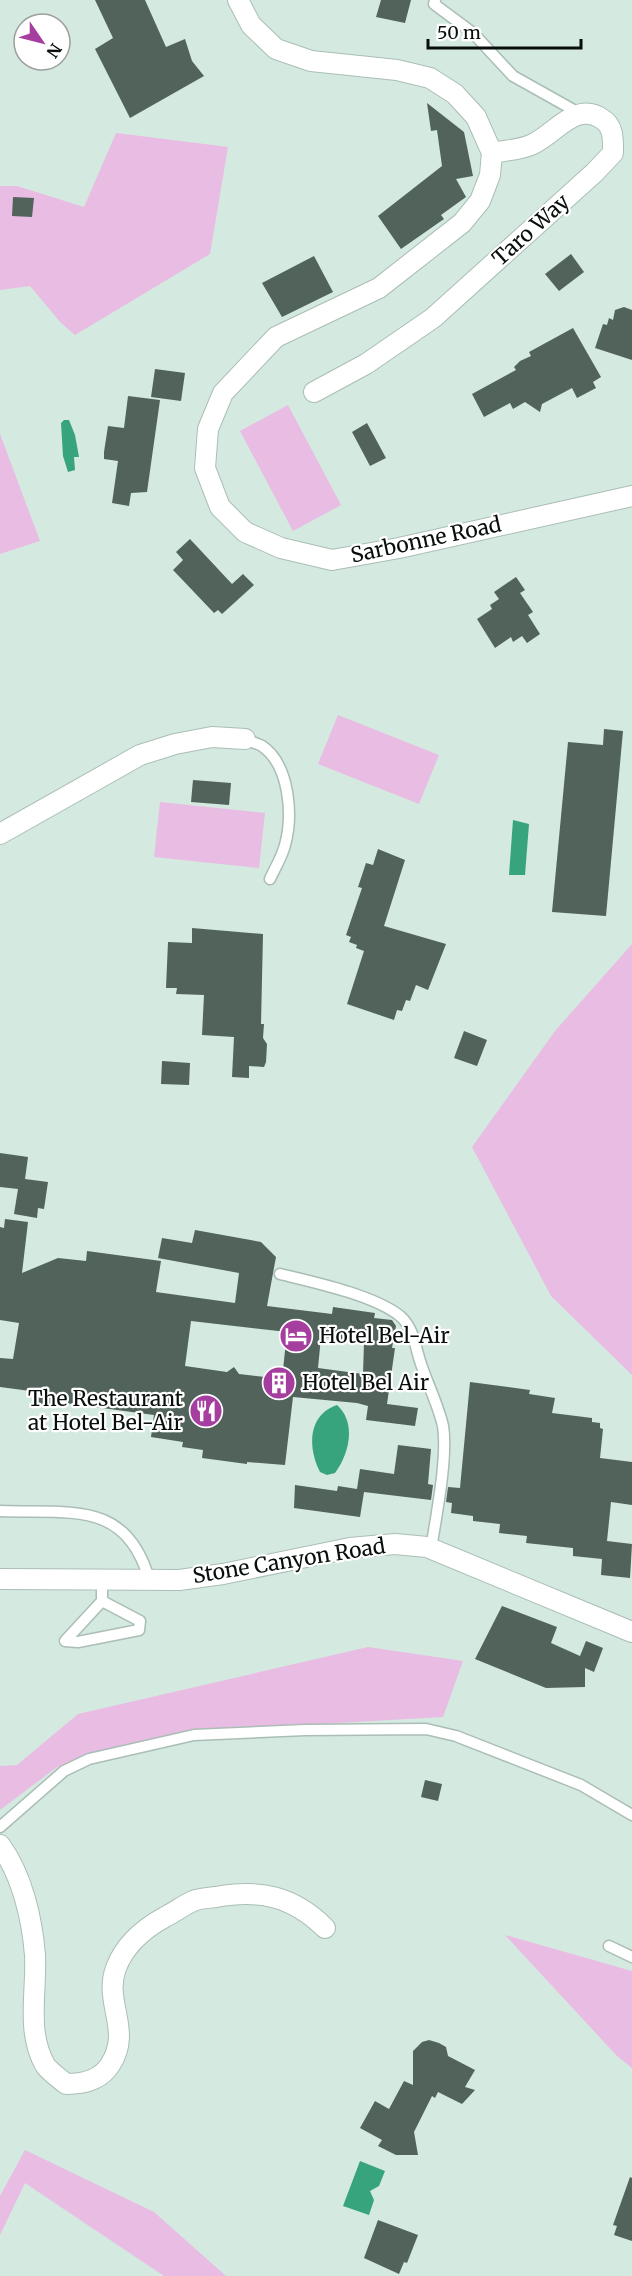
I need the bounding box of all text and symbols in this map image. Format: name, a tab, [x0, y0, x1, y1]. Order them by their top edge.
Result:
north arrow	[12, 12, 72, 72]
scale bar	[428, 12, 581, 50]
text: 50 m	[437, 21, 481, 44]
text: N	[42, 40, 66, 62]
street label: Taro Way	[486, 187, 575, 271]
street label: Sarbonne Road	[348, 510, 504, 569]
hotel icon: Hotel Bel-Air	[278, 1318, 314, 1354]
place label: Hotel Bel-Air	[319, 1322, 450, 1349]
building icon: Hotel Bel Air	[261, 1365, 297, 1401]
place label: Hotel Bel Air	[302, 1369, 429, 1396]
place label: The Restaurant at Hotel Bel-Air	[28, 1385, 183, 1436]
restaurant icon: The Restaurant at Hotel Bel-Air	[188, 1393, 224, 1429]
street label: Stone Canyon Road	[191, 1532, 388, 1589]

